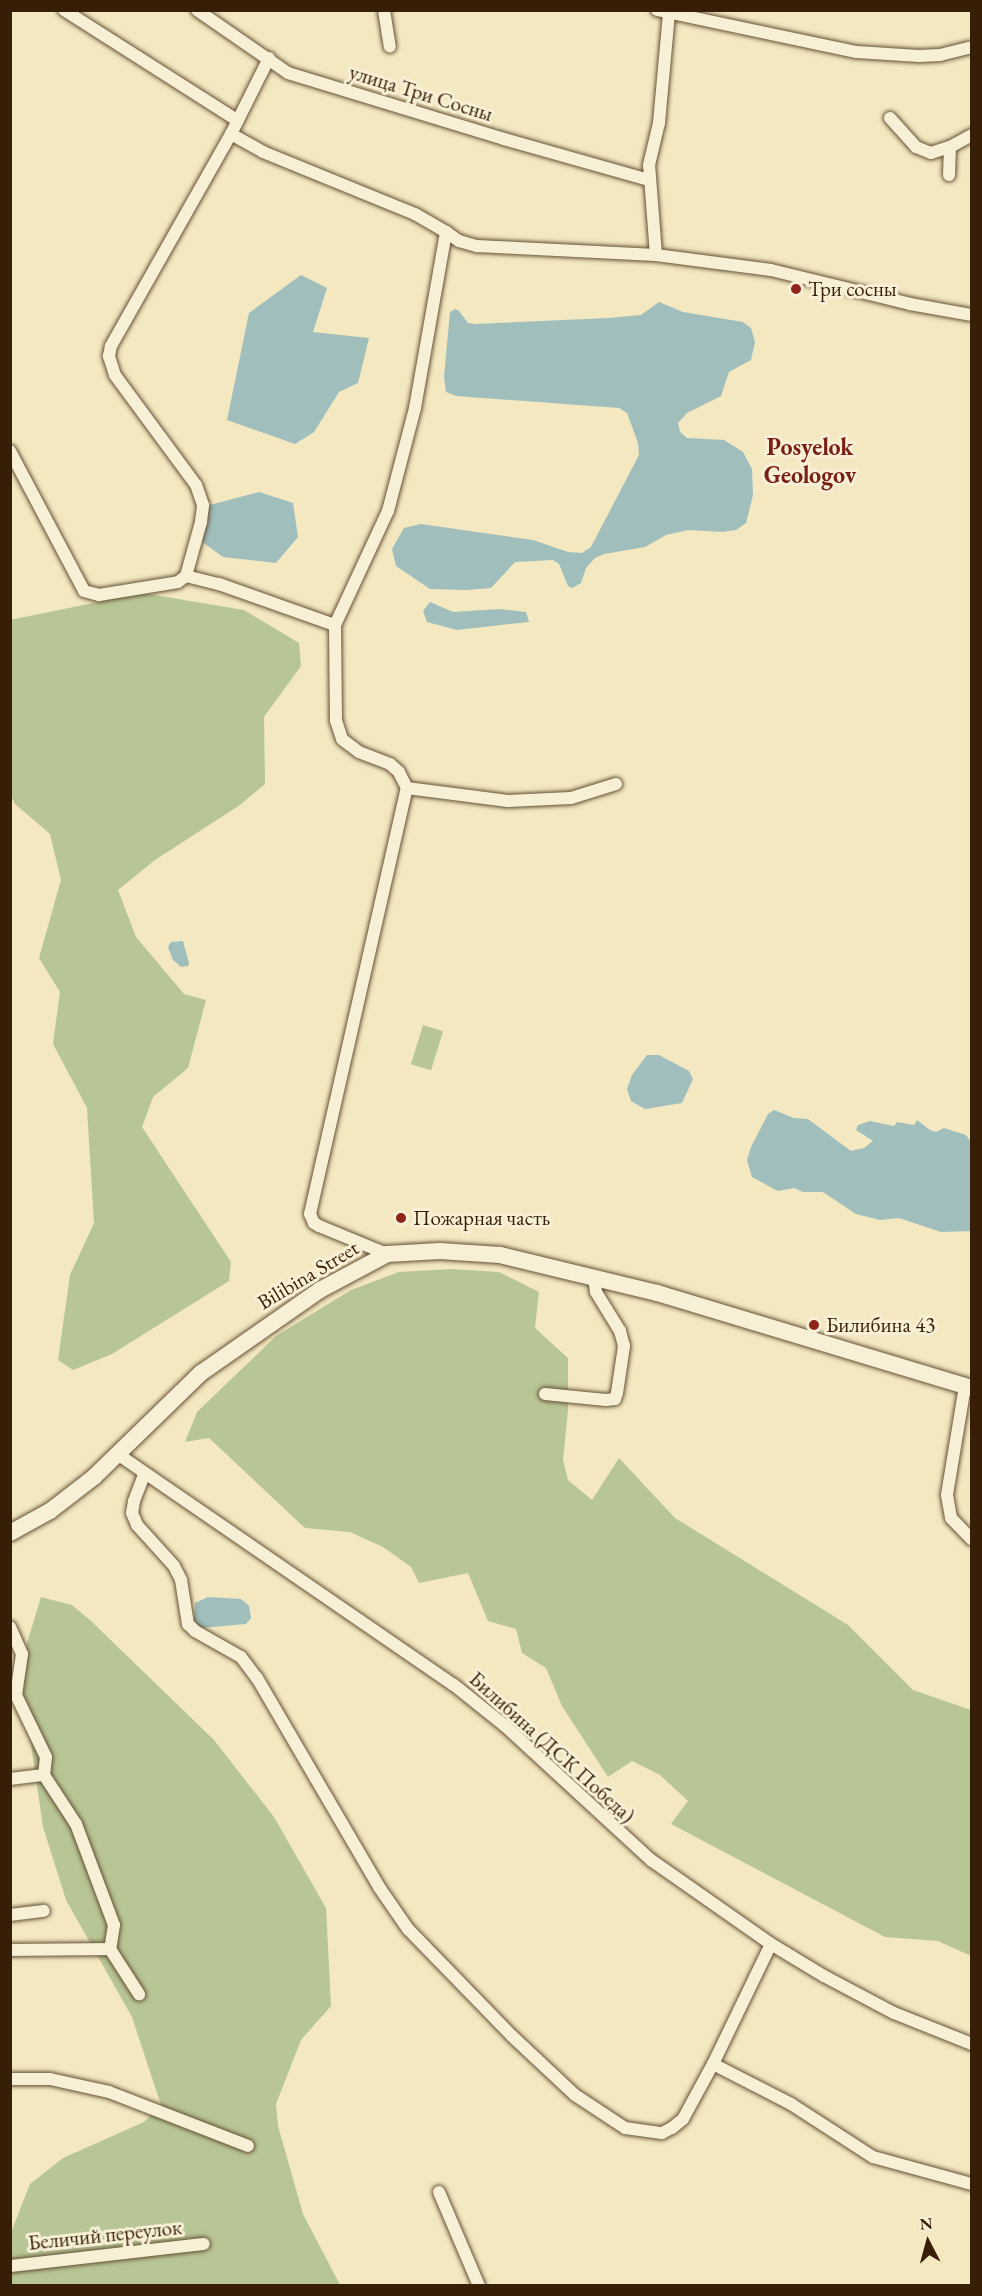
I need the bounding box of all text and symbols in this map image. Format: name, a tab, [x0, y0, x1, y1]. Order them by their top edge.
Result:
street label: улица Три Сосны	[346, 59, 496, 127]
place label: Три сосны	[808, 276, 897, 302]
marker: Три сосны	[789, 282, 803, 296]
district label: Posyelok Geologov	[764, 433, 856, 489]
place label: Пожарная часть	[413, 1205, 550, 1231]
marker: Пожарная часть	[394, 1211, 408, 1225]
street label: Bilibina Street	[253, 1235, 363, 1315]
place label: Билибина 43	[826, 1312, 935, 1338]
marker: Билибина 43	[807, 1318, 821, 1332]
street label: Билибина (ДСК Победа)	[464, 1666, 640, 1828]
north arrow	[898, 2212, 958, 2272]
text: N	[919, 2212, 934, 2235]
street label: Беличий переулок	[27, 2214, 183, 2256]

